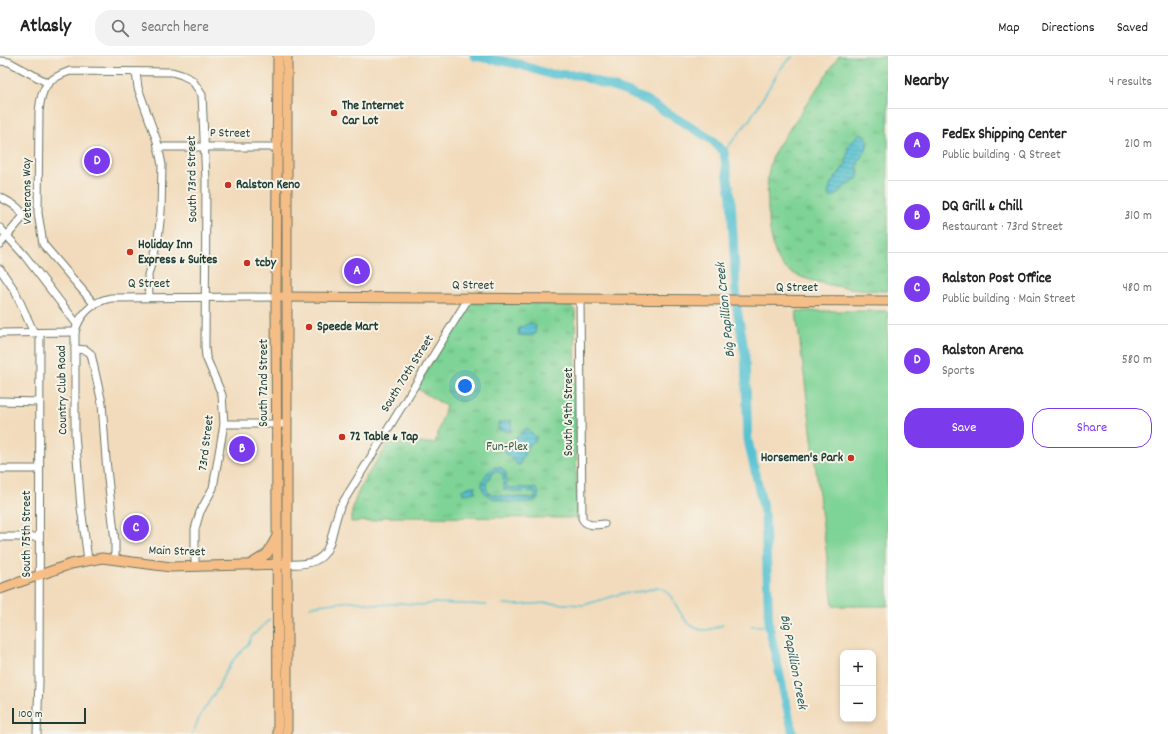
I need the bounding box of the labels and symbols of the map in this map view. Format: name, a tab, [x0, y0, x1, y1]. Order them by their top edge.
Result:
place label: The Internet Car Lot	[342, 97, 404, 131]
marker: The Internet Car Lot	[329, 108, 339, 118]
street label: P Street	[210, 124, 251, 144]
street label: South 73rd Street	[183, 135, 203, 223]
pin: D	[84, 146, 110, 176]
street label: Veterans Way	[18, 157, 38, 225]
place label: Ralston Keno	[236, 176, 300, 195]
marker: Ralston Keno	[223, 180, 233, 190]
place label: Holiday Inn Express & Suites	[138, 236, 218, 270]
marker: Holiday Inn Express & Suites	[125, 247, 135, 257]
place label: tcby	[255, 254, 277, 273]
pin: A	[344, 256, 370, 286]
marker: tcby	[242, 258, 252, 268]
water label: Big Papillion Creek	[711, 260, 741, 359]
street label: Q Street	[128, 275, 170, 294]
street label: Q Street	[452, 276, 494, 296]
street label: Q Street	[776, 279, 818, 298]
place label: Speede Mart	[317, 318, 378, 337]
marker: Speede Mart	[304, 322, 314, 332]
street label: South 70th Street	[377, 331, 440, 416]
street label: South 72nd Street	[255, 339, 274, 427]
street label: Country Club Road	[53, 345, 73, 435]
street label: South 69th Street	[560, 368, 579, 456]
your location	[455, 376, 475, 396]
street label: 73rd Street	[194, 414, 220, 472]
place label: 72 Table & Tap	[350, 428, 418, 447]
marker: 72 Table & Tap	[337, 432, 347, 442]
pin: B	[229, 434, 255, 464]
park label: Fun-Plex	[486, 438, 528, 457]
place label: Horsemen's Park	[761, 449, 844, 468]
marker: Horsemen's Park	[846, 453, 856, 463]
street label: South 75th Street	[18, 490, 37, 578]
pin: C	[123, 513, 149, 543]
street label: Main Street	[148, 542, 206, 562]
water label: Big Papillion Creek	[774, 613, 812, 712]
scale bar	[12, 706, 86, 725]

